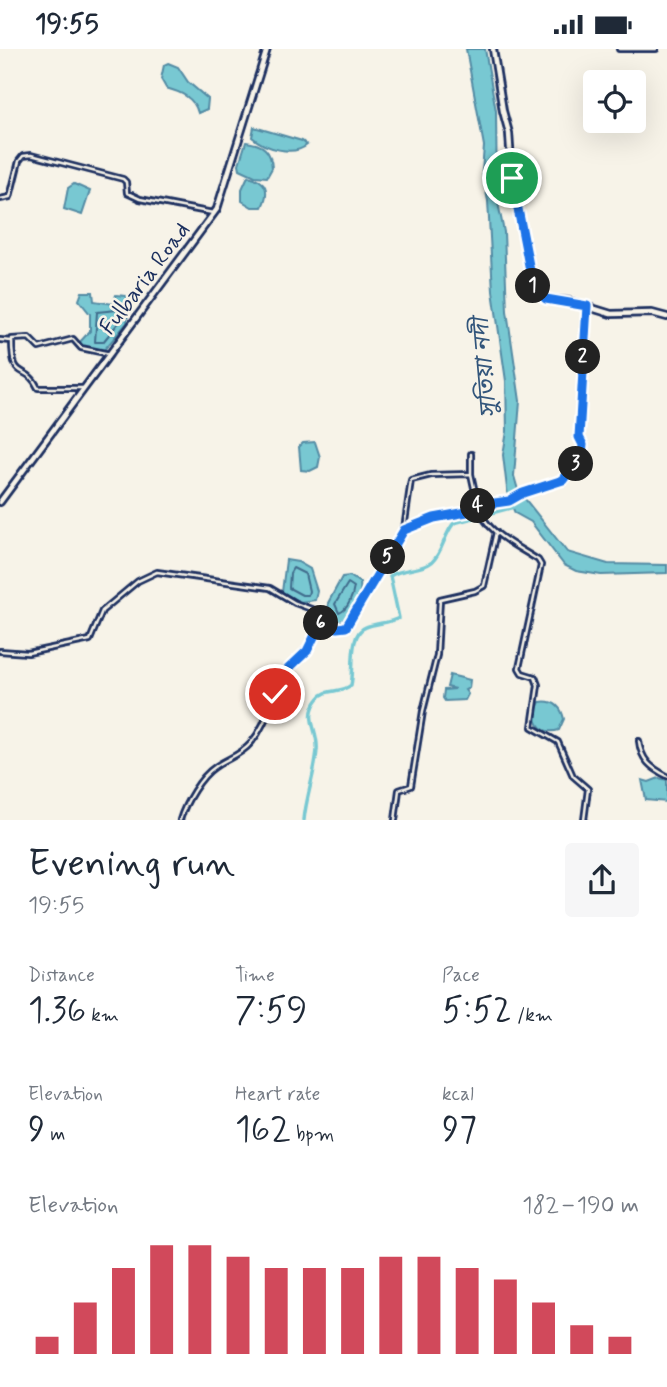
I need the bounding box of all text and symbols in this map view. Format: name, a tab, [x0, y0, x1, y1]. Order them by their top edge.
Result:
text: 19:55	[35, 8, 99, 42]
map controls	[583, 70, 646, 133]
button: locate	[583, 70, 646, 133]
pin	[482, 148, 542, 208]
icon: arrive	[493, 159, 531, 197]
street label: Fulbaria Road	[94, 217, 198, 341]
pin: 1	[516, 268, 550, 303]
text: 1	[528, 273, 537, 298]
water label: সুতিয়া নদী	[465, 312, 505, 419]
pin: 2	[566, 339, 600, 375]
text: 2	[578, 344, 587, 369]
pin: 3	[558, 447, 594, 481]
text: 3	[571, 451, 580, 476]
pin: 4	[461, 489, 496, 524]
text: 4	[472, 493, 483, 518]
pin: 5	[370, 539, 406, 575]
text: 5	[382, 544, 393, 569]
pin: 6	[304, 605, 338, 641]
text: 6	[316, 610, 325, 635]
pin	[245, 664, 305, 724]
icon: check	[256, 675, 294, 713]
text: Evening run	[28, 840, 235, 889]
button: share	[565, 843, 639, 917]
text: 19:55	[28, 891, 84, 921]
text: Distance	[28, 963, 95, 988]
text: Time	[235, 963, 275, 988]
text: Pace	[442, 963, 480, 988]
text: 1.36	[28, 988, 86, 1034]
text: 7:59	[235, 988, 307, 1034]
text: 5:52	[442, 988, 512, 1034]
text: km	[86, 1003, 119, 1028]
text: /km	[512, 1003, 553, 1028]
text: Elevation	[28, 1082, 103, 1107]
text: Heart rate	[235, 1082, 320, 1107]
text: kcal	[442, 1082, 474, 1107]
text: 9	[28, 1107, 45, 1153]
text: 162	[235, 1107, 291, 1153]
text: 97	[442, 1107, 477, 1153]
text: m	[45, 1122, 65, 1147]
text: bpm	[291, 1122, 334, 1147]
text: Elevation	[28, 1191, 119, 1221]
text: 182–190 m	[522, 1191, 639, 1221]

